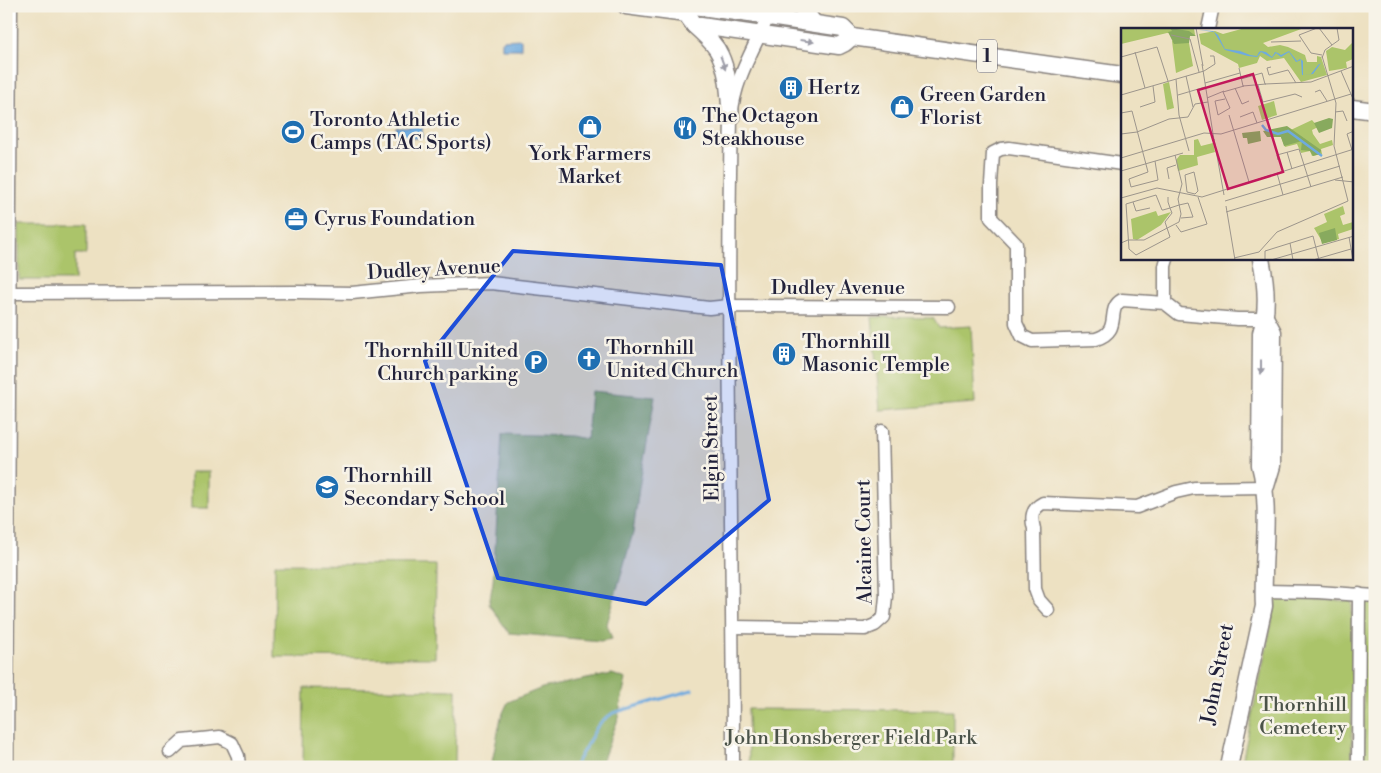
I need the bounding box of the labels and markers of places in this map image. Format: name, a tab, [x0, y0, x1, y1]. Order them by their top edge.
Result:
building icon: Hertz	[778, 75, 804, 101]
place label: Hertz	[808, 76, 860, 101]
place label: Green Garden Florist	[920, 83, 1046, 131]
shop icon: Green Garden Florist	[889, 94, 915, 120]
place label: The Octagon Steakhouse	[702, 104, 819, 152]
place label: Toronto Athletic Camps (TAC Sports)	[310, 108, 492, 156]
shop icon: York Farmers Market	[577, 114, 603, 140]
restaurant icon: The Octagon Steakhouse	[672, 115, 698, 141]
sports icon: Toronto Athletic Camps (TAC Sports)	[280, 119, 306, 145]
place label: York Farmers Market	[528, 142, 651, 190]
office icon: Cyrus Foundation	[283, 206, 309, 232]
place label: Cyrus Foundation	[314, 207, 475, 232]
place label: Thornhill Masonic Temple	[802, 330, 950, 378]
place label: Thornhill United Church	[606, 336, 738, 384]
place label: Thornhill United Church parking	[365, 339, 519, 387]
building icon: Thornhill Masonic Temple	[771, 341, 797, 367]
church icon: Thornhill United Church	[576, 346, 602, 372]
parking icon: Thornhill United Church parking	[523, 349, 549, 375]
place label: Thornhill Secondary School	[344, 464, 505, 512]
school or university icon: Thornhill Secondary School	[314, 474, 340, 500]

